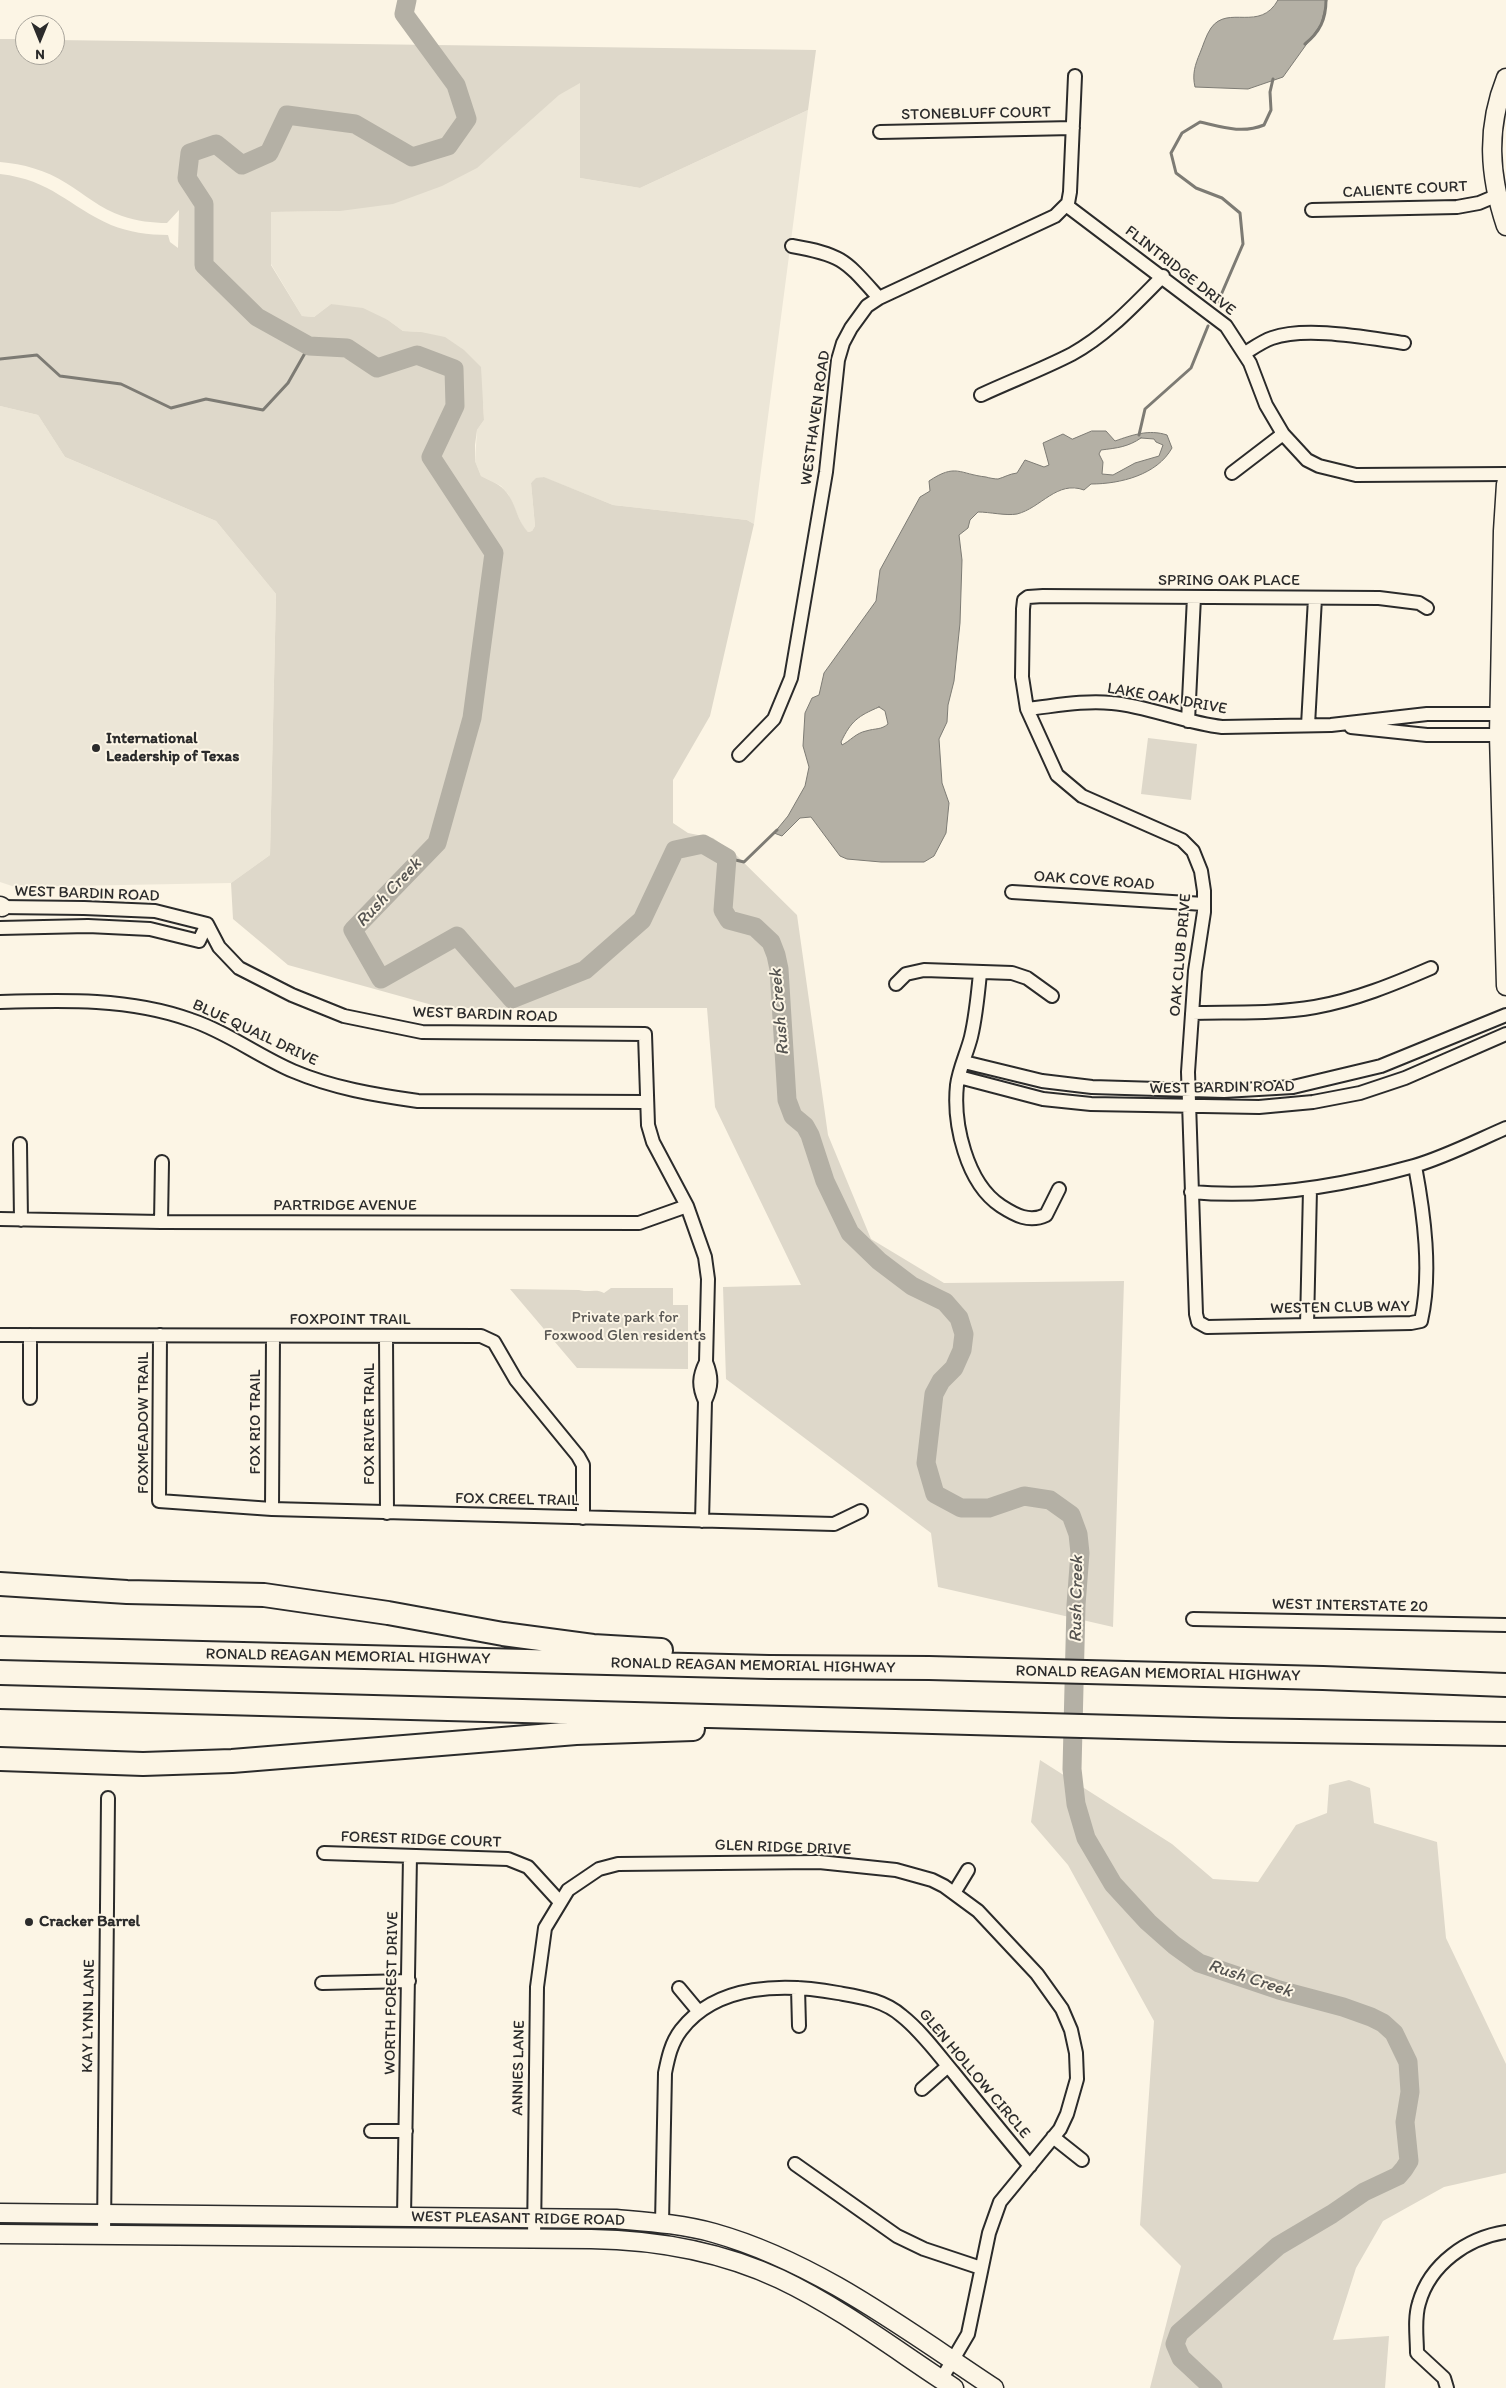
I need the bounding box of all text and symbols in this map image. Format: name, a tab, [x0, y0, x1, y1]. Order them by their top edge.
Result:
north arrow	[15, 15, 65, 65]
text: N	[35, 46, 45, 63]
street label: STONEBLUFF COURT	[901, 103, 1051, 125]
street label: CALIENTE COURT	[1342, 177, 1468, 203]
street label: FLINTRIDGE DRIVE	[1121, 222, 1239, 320]
street label: WESTHAVEN ROAD	[797, 349, 835, 487]
street label: SPRING OAK PLACE	[1158, 571, 1300, 591]
street label: LAKE OAK DRIVE	[1106, 679, 1228, 719]
place label: International Leadership of Texas	[106, 729, 239, 767]
marker: International Leadership of Texas	[90, 742, 102, 754]
water label: Rush Creek	[351, 854, 427, 932]
street label: OAK COVE ROAD	[1033, 867, 1155, 895]
street label: WEST BARDIN ROAD	[14, 882, 160, 906]
street label: OAK CLUB DRIVE	[1166, 893, 1196, 1017]
water label: Rush Creek	[765, 968, 795, 1056]
street label: BLUE QUAIL DRIVE	[189, 995, 321, 1071]
street label: WEST BARDIN ROAD	[412, 1003, 558, 1027]
street label: WEST BARDIN ROAD	[1149, 1077, 1295, 1099]
street label: PARTRIDGE AVENUE	[273, 1196, 417, 1216]
street label: WESTEN CLUB WAY	[1270, 1297, 1410, 1319]
park label: Private park for Foxwood Glen residents	[544, 1308, 706, 1346]
street label: FOXPOINT TRAIL	[289, 1310, 411, 1330]
street label: FOXMEADOW TRAIL	[134, 1352, 154, 1494]
street label: FOX RIVER TRAIL	[360, 1363, 380, 1485]
street label: FOX RIO TRAIL	[246, 1369, 266, 1475]
street label: FOX CREEL TRAIL	[455, 1489, 579, 1511]
water label: Rush Creek	[1065, 1555, 1089, 1643]
street label: WEST INTERSTATE 20	[1272, 1595, 1428, 1617]
street label: RONALD REAGAN MEMORIAL HIGHWAY	[205, 1645, 491, 1669]
street label: RONALD REAGAN MEMORIAL HIGHWAY	[610, 1654, 896, 1678]
street label: RONALD REAGAN MEMORIAL HIGHWAY	[1015, 1662, 1301, 1686]
street label: FOREST RIDGE COURT	[340, 1828, 502, 1852]
street label: GLEN RIDGE DRIVE	[714, 1836, 852, 1860]
street label: WORTH FOREST DRIVE	[381, 1911, 403, 2075]
place label: Cracker Barrel	[39, 1912, 140, 1932]
marker: Cracker Barrel	[23, 1916, 35, 1928]
water label: Rush Creek	[1205, 1955, 1295, 2003]
street label: KAY LYNN LANE	[78, 1959, 100, 2073]
street label: GLEN HOLLOW CIRCLE	[914, 2005, 1034, 2143]
street label: ANNIES LANE	[509, 2020, 529, 2116]
street label: WEST PLEASANT RIDGE ROAD	[411, 2208, 625, 2230]

